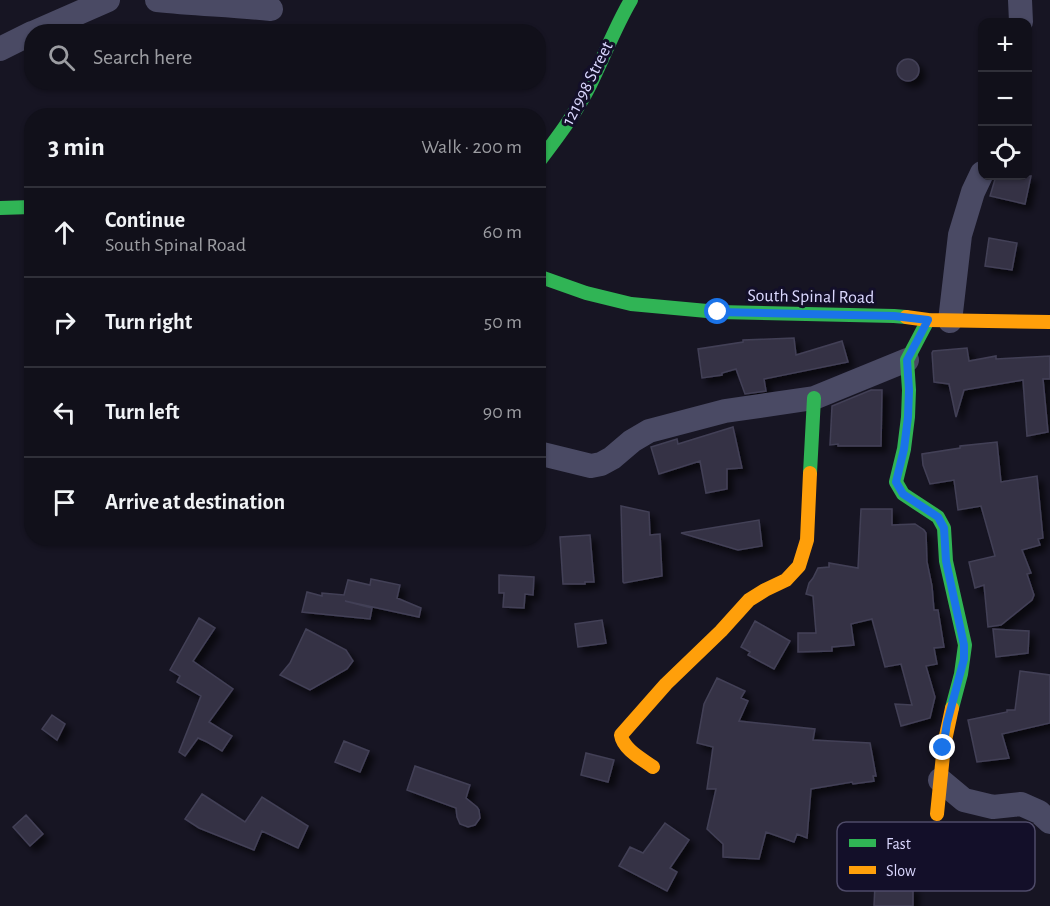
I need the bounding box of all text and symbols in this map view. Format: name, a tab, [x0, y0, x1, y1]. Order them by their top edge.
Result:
map controls	[978, 18, 1032, 180]
button: +	[978, 18, 1032, 72]
search box	[24, 24, 546, 90]
street label: 121998 Street	[559, 38, 617, 128]
icon: search	[45, 41, 78, 74]
text: Search here	[93, 46, 192, 68]
button: −	[978, 72, 1032, 126]
button: locate	[978, 126, 1032, 180]
text: 3 min	[48, 134, 105, 160]
text: Walk · 200 m	[421, 137, 522, 157]
text: Continue	[105, 209, 185, 231]
icon: ahead	[48, 216, 81, 249]
text: 60 m	[483, 222, 522, 242]
text: South Spinal Road	[105, 235, 246, 255]
street label: South Spinal Road	[747, 287, 875, 307]
route start	[704, 298, 730, 324]
icon: right	[48, 306, 81, 339]
text: Turn right	[105, 311, 192, 333]
text: 50 m	[484, 312, 522, 332]
icon: left	[48, 396, 81, 429]
text: Turn left	[105, 401, 179, 423]
text: 90 m	[483, 402, 522, 422]
icon: arrive	[48, 486, 81, 519]
text: Arrive at destination	[105, 491, 285, 513]
route end	[929, 734, 955, 760]
legend	[837, 822, 1035, 891]
text: Fast	[886, 836, 911, 852]
text: Slow	[886, 863, 916, 879]

